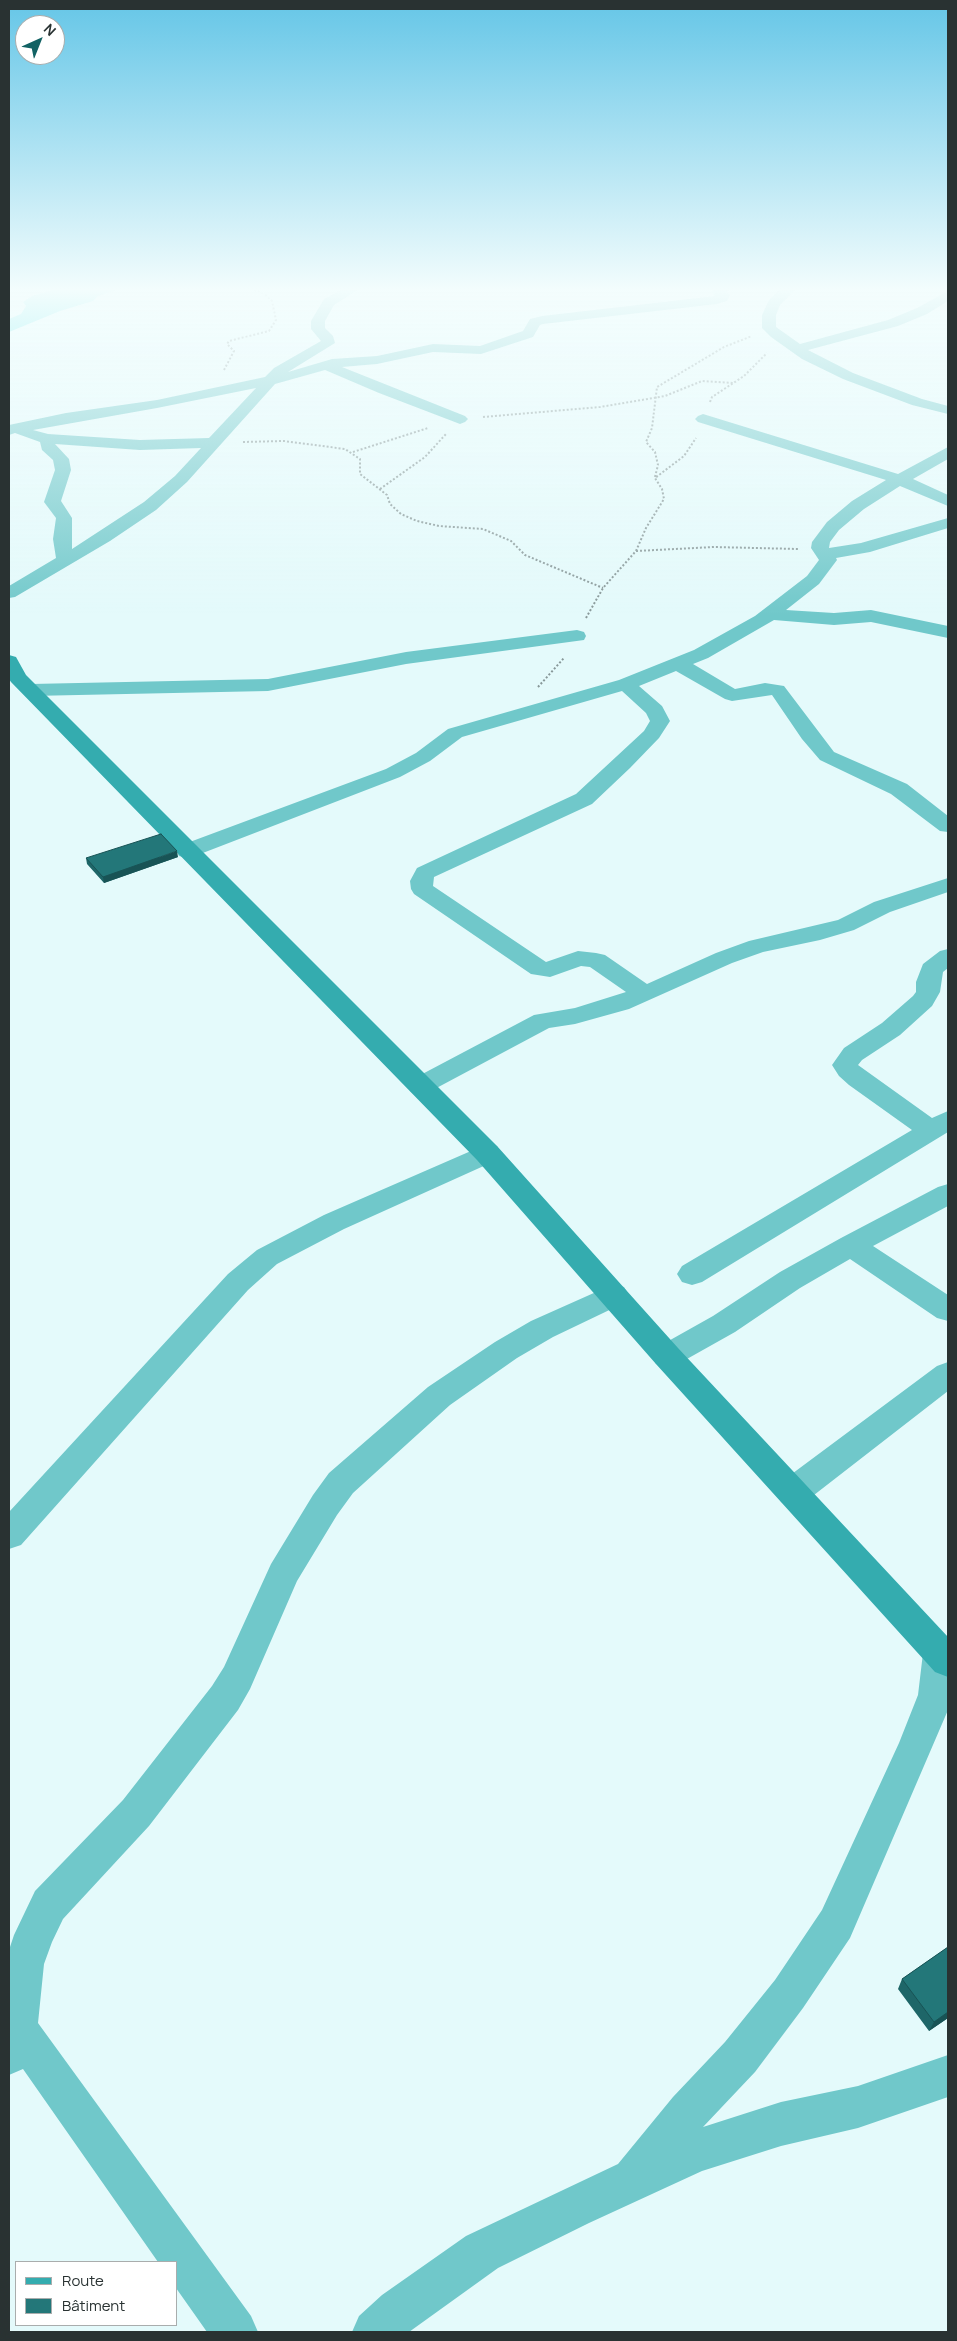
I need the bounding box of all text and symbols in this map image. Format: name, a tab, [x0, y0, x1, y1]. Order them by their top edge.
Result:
north arrow	[15, 15, 65, 65]
text: N	[40, 19, 60, 40]
legend	[15, 2261, 178, 2326]
text: Route	[62, 2270, 104, 2291]
text: Bâtiment	[62, 2295, 125, 2316]

